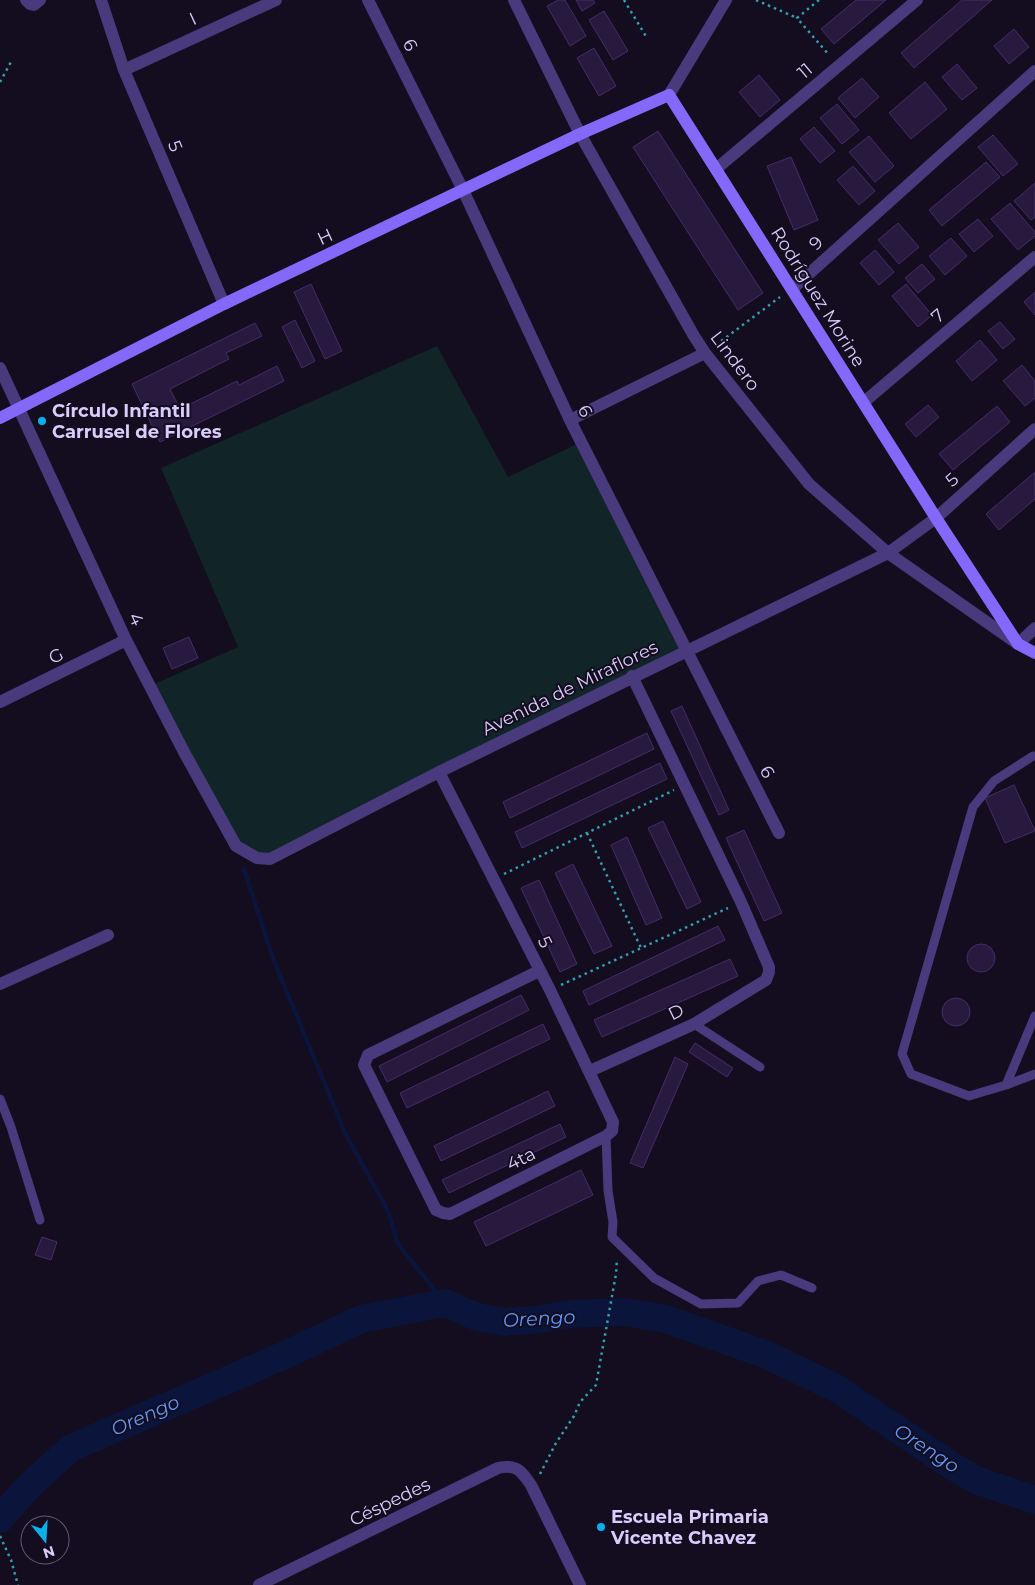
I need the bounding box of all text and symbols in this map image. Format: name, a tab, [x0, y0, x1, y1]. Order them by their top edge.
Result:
street label: I	[186, 8, 200, 30]
street label: 6	[398, 35, 422, 55]
street label: 11	[793, 58, 817, 84]
street label: 5	[163, 137, 187, 155]
street label: Rodríguez Morine	[766, 223, 870, 371]
street label: H	[314, 224, 336, 250]
street label: 9	[805, 231, 827, 255]
street label: 7	[927, 304, 949, 328]
street label: Lindero	[705, 327, 765, 395]
place label: Círculo Infantil Carrusel de Flores	[52, 400, 222, 443]
street label: 6	[573, 401, 597, 421]
marker: Círculo Infantil Carrusel de Flores	[36, 415, 48, 427]
street label: 5	[941, 468, 963, 492]
street label: 4	[124, 609, 149, 629]
street label: Avenida de Miraflores	[478, 636, 662, 740]
street label: G	[45, 643, 67, 669]
street label: 6	[755, 762, 779, 782]
street label: 5	[533, 932, 557, 952]
street label: D	[664, 999, 688, 1025]
street label: 4ta	[503, 1143, 539, 1175]
water label: Orengo	[502, 1305, 576, 1332]
water label: Orengo	[107, 1390, 183, 1441]
water label: Orengo	[890, 1419, 963, 1478]
street label: Céspedes	[346, 1473, 434, 1531]
place label: Escuela Primaria Vicente Chavez	[610, 1506, 769, 1549]
north arrow	[20, 1515, 70, 1565]
marker: Escuela Primaria Vicente Chavez	[595, 1521, 607, 1533]
text: N	[41, 1542, 57, 1563]

